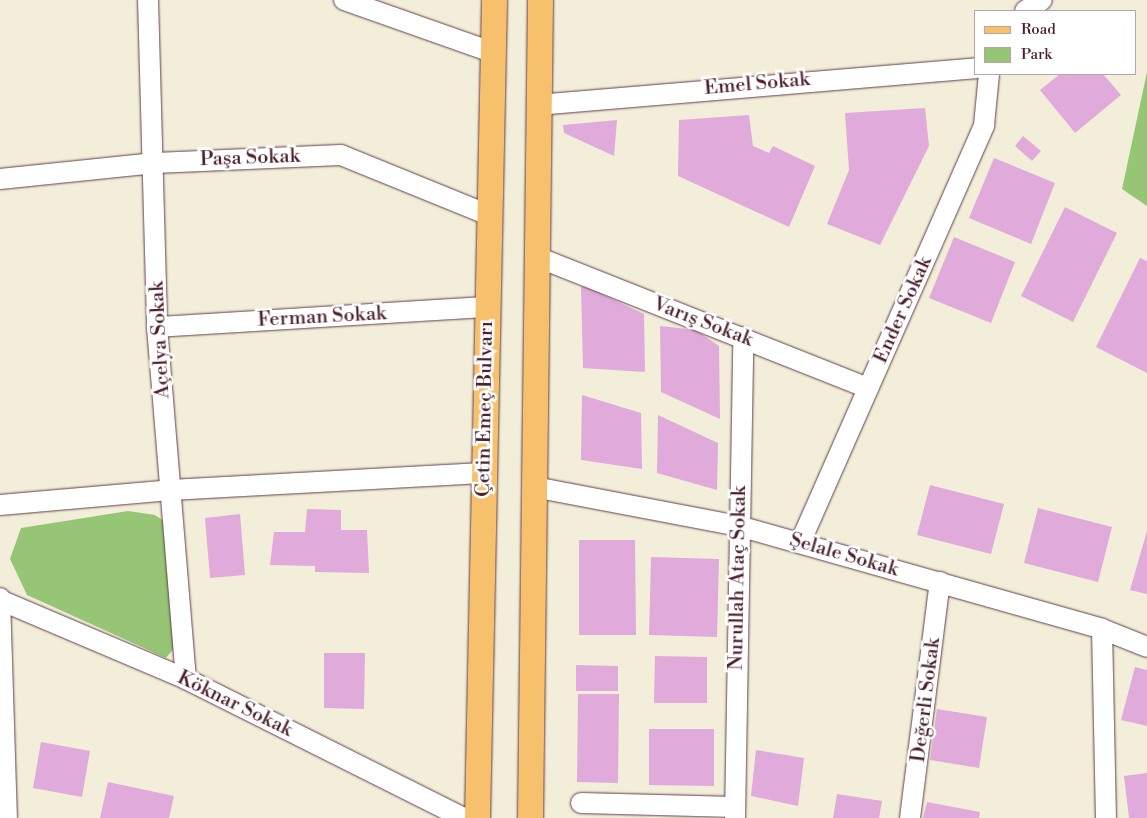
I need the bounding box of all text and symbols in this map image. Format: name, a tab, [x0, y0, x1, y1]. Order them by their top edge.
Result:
legend	[974, 10, 1137, 75]
text: Road	[1021, 20, 1056, 39]
text: Park	[1021, 45, 1052, 64]
street label: Emel Sokak	[703, 67, 811, 101]
street label: Paşa Sokak	[200, 144, 300, 172]
street label: Ender Sokak	[869, 253, 937, 367]
street label: Açelya Sokak	[145, 281, 175, 399]
street label: Varış Sokak	[650, 292, 756, 352]
street label: Ferman Sokak	[257, 302, 387, 332]
street label: Çetin Emeç Bulvarı	[471, 321, 499, 497]
street label: Nurullah Ataç Sokak	[724, 486, 752, 670]
street label: Şelale Sokak	[787, 528, 901, 582]
street label: Değerli Sokak	[906, 636, 946, 764]
street label: Köknar Sokak	[173, 666, 297, 742]

